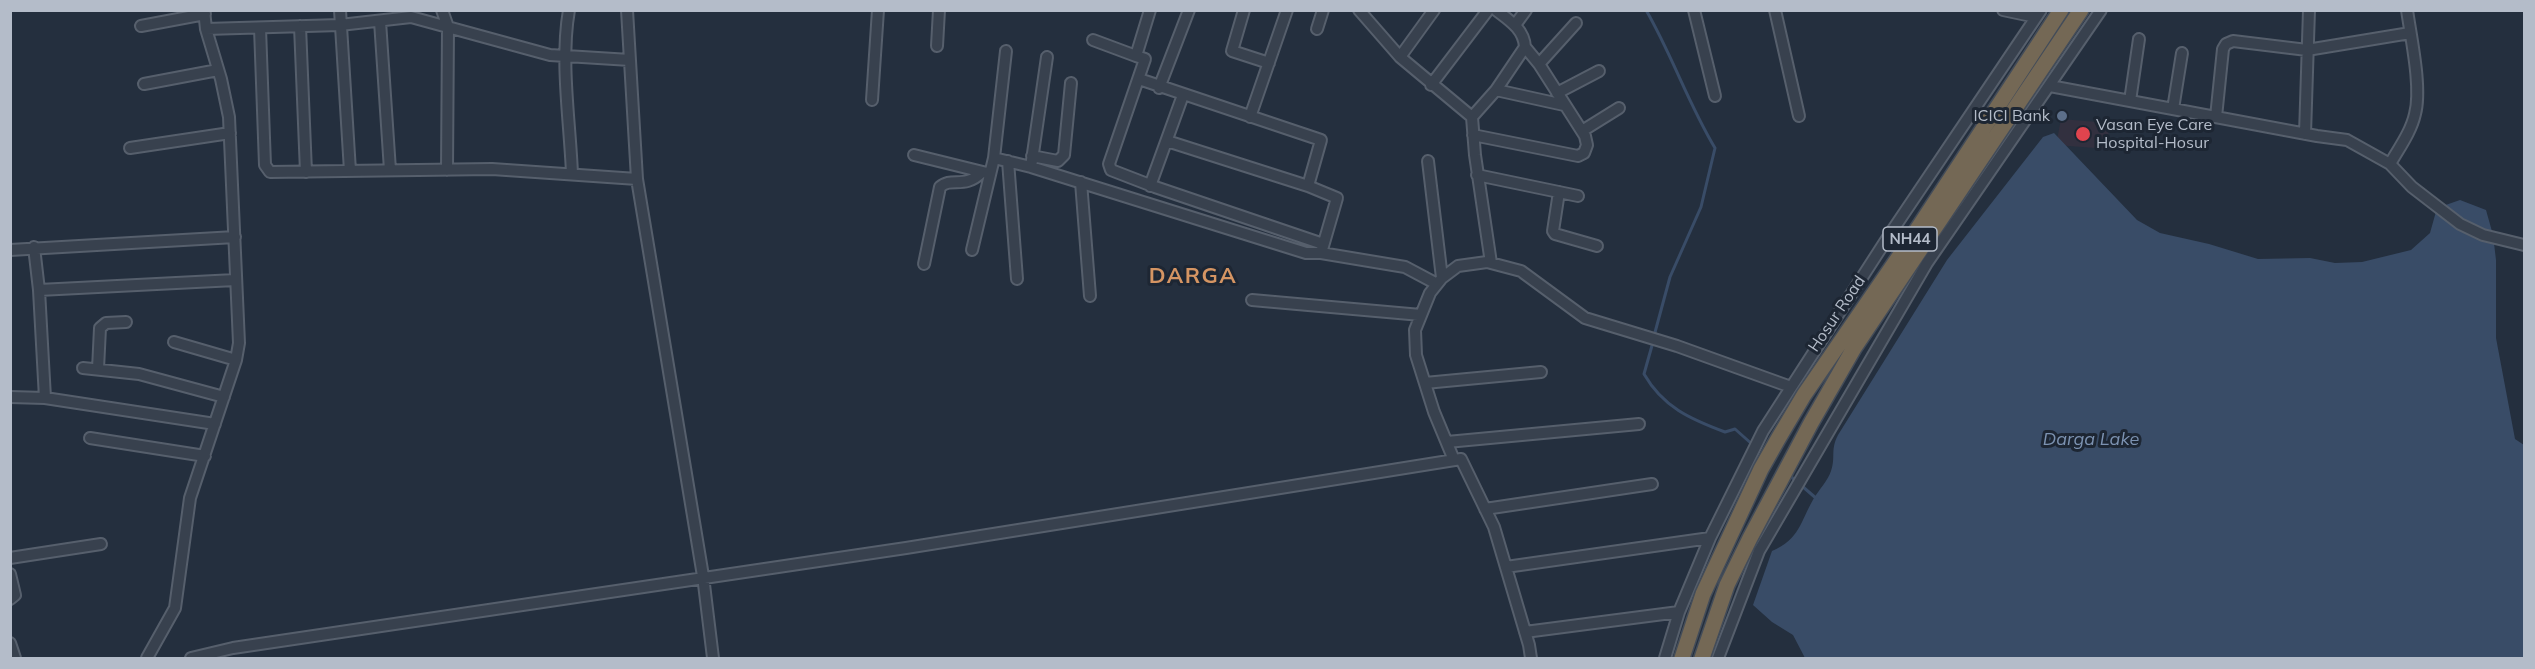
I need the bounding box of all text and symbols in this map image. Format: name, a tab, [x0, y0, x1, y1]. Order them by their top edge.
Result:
place label: ICICI Bank	[1973, 106, 2050, 126]
marker: ICICI Bank	[2055, 109, 2069, 123]
place label: Vasan Eye Care Hospital-Hosur	[2096, 115, 2212, 153]
marker: Vasan Eye Care Hospital-Hosur	[2074, 125, 2092, 143]
road number: NH44	[1883, 227, 1937, 251]
district label: DARGA	[1149, 263, 1237, 289]
street label: Hosur Road	[1805, 272, 1869, 356]
water label: Darga Lake	[2043, 429, 2139, 451]

